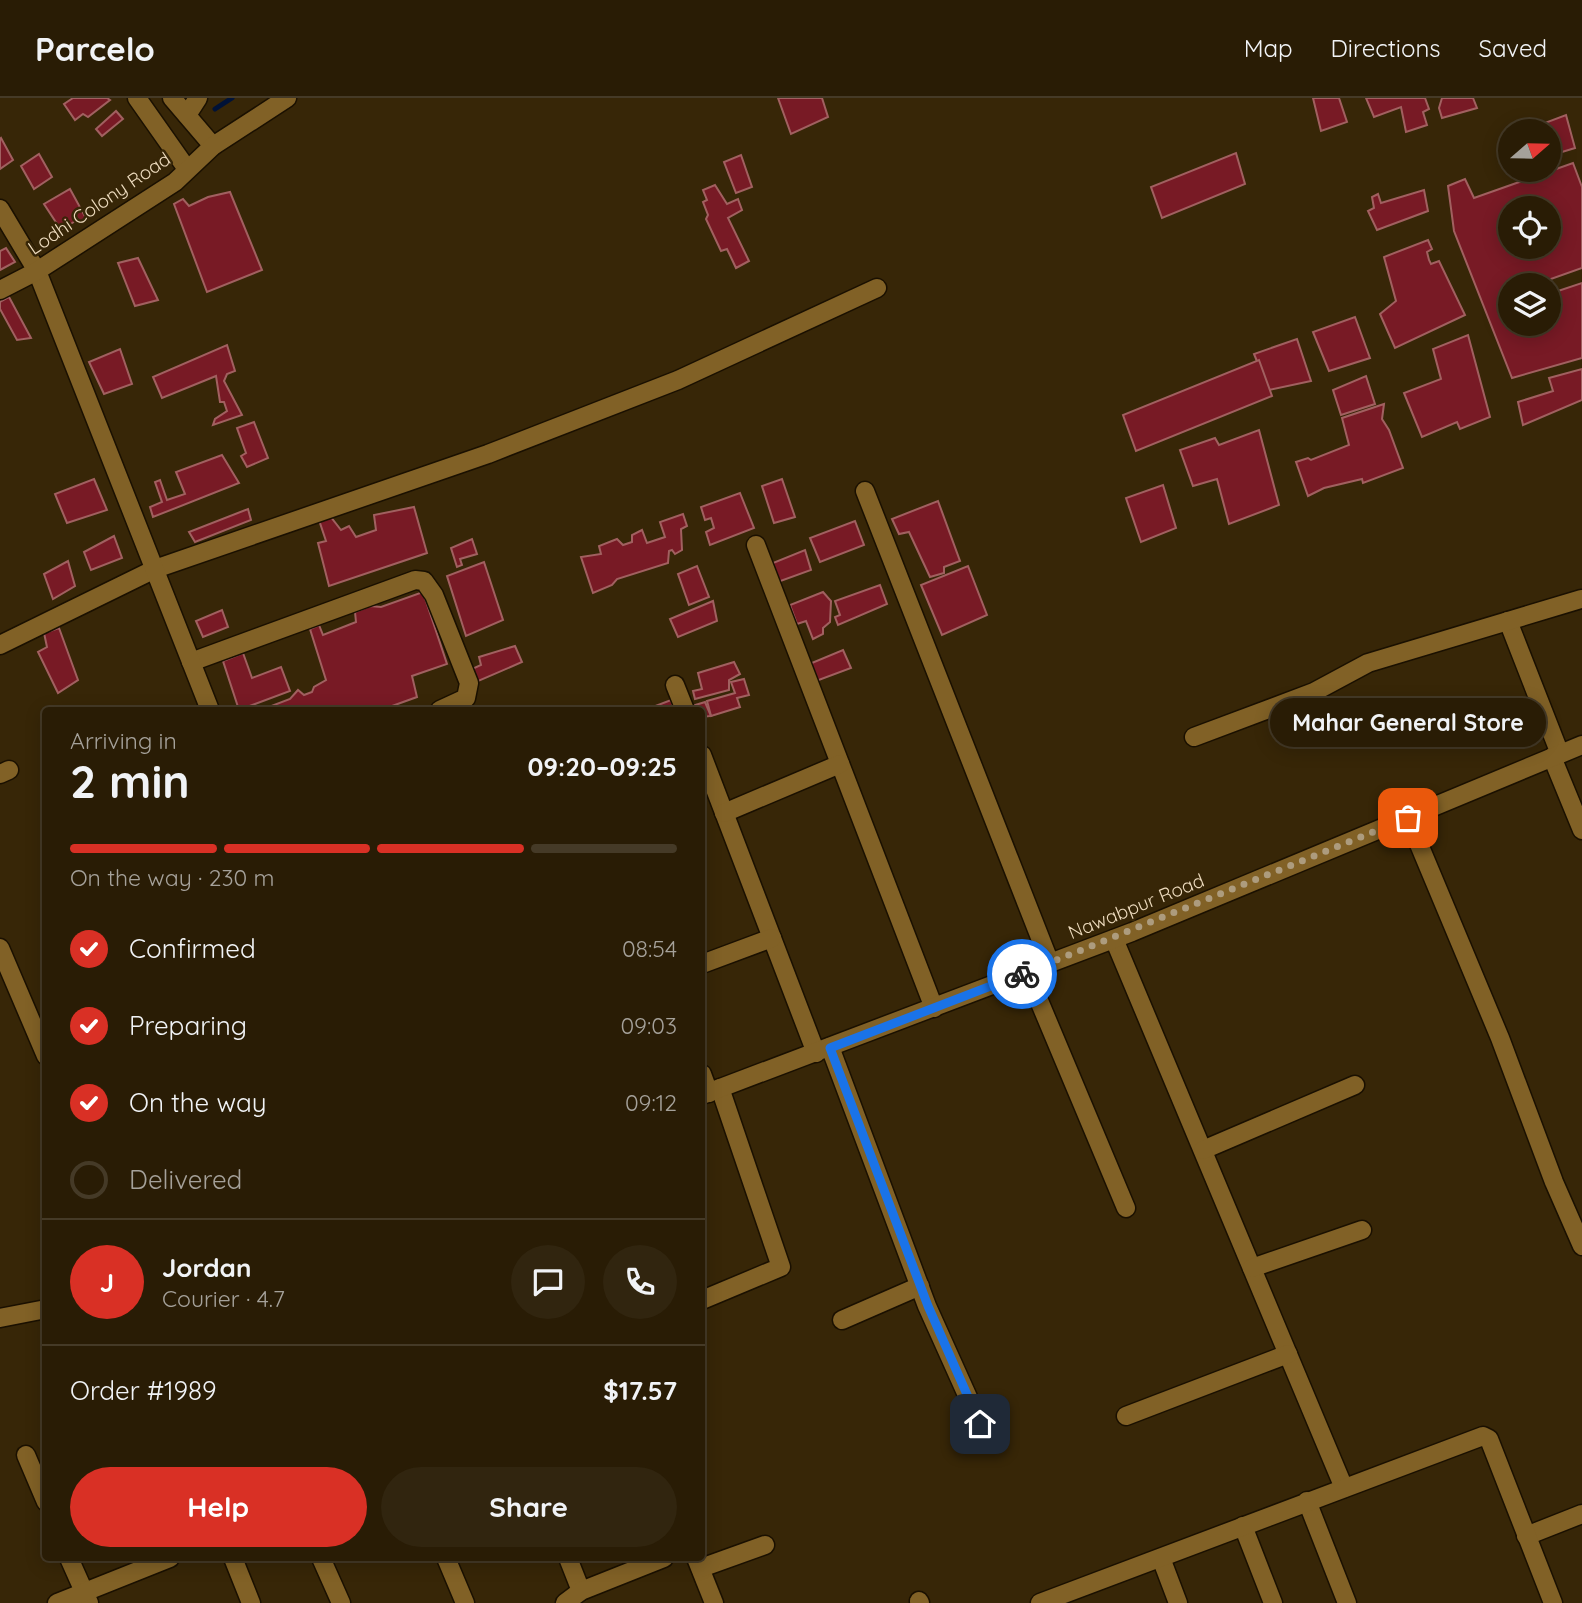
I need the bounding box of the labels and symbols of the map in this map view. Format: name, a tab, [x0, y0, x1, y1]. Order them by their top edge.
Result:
north arrow	[1498, 119, 1561, 182]
street label: Lodhi Colony Road	[23, 146, 175, 260]
callout: Mahar General Store	[1270, 699, 1546, 748]
pin	[1378, 788, 1438, 848]
street label: Nawabpur Road	[1064, 868, 1208, 944]
courier	[987, 939, 1057, 1009]
pin	[950, 1394, 1010, 1454]

